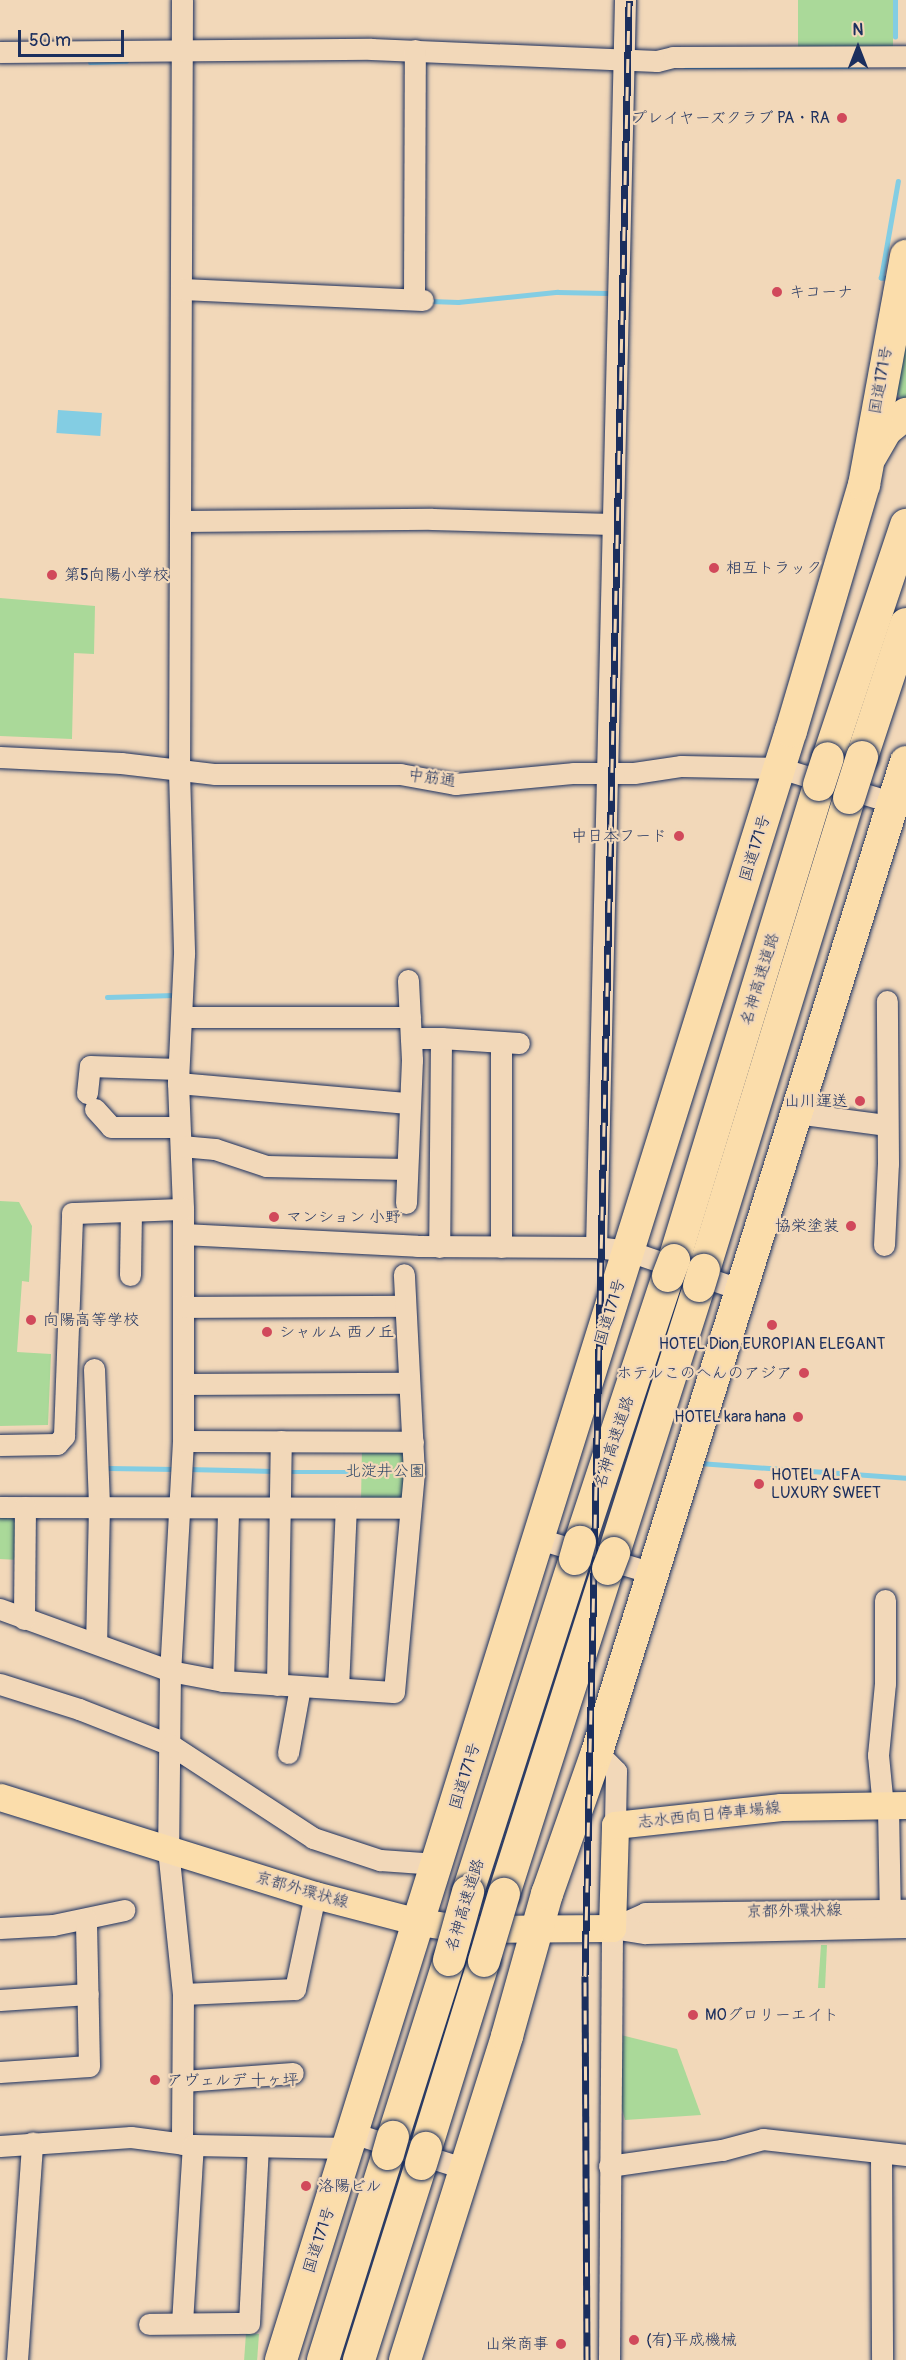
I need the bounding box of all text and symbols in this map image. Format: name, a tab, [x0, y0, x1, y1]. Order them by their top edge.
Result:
scale bar	[21, 18, 128, 56]
north arrow	[828, 18, 888, 78]
text: N	[853, 20, 863, 40]
text: 50 m	[29, 29, 71, 52]
place label: プレイヤーズクラブ PA・RA	[629, 108, 830, 128]
marker: プレイヤーズクラブ PA・RA	[835, 111, 849, 125]
place label: キコーナ	[789, 282, 853, 302]
marker: キコーナ	[770, 285, 784, 299]
street label: 国道171号	[866, 344, 896, 416]
place label: 相互トラック	[726, 558, 822, 578]
marker: 相互トラック	[707, 561, 721, 575]
place label: 第5向陽小学校	[64, 565, 169, 585]
marker: 第5向陽小学校	[45, 568, 59, 582]
street label: 中筋通	[407, 765, 457, 791]
street label: 国道171号	[736, 812, 774, 884]
place label: 中日本フード	[571, 826, 667, 846]
marker: 中日本フード	[672, 829, 686, 843]
street label: 名神高速道路	[737, 930, 783, 1028]
place label: 山川運送	[784, 1091, 848, 1111]
marker: 山川運送	[853, 1094, 867, 1108]
place label: マンション 小野	[286, 1207, 401, 1227]
marker: マンション 小野	[267, 1210, 281, 1224]
place label: 協栄塗装	[775, 1216, 839, 1236]
marker: 協栄塗装	[844, 1219, 858, 1233]
street label: 国道171号	[591, 1276, 629, 1348]
place label: 向陽高等学校	[43, 1310, 139, 1330]
marker: 向陽高等学校	[24, 1313, 38, 1327]
marker: HOTEL Dion EUROPIAN ELEGANT	[765, 1318, 779, 1332]
place label: シャルム 西ノ丘	[279, 1322, 394, 1342]
marker: シャルム 西ノ丘	[260, 1325, 274, 1339]
place label: HOTEL Dion EUROPIAN ELEGANT	[659, 1334, 885, 1354]
place label: ホテルこのへんのアジア	[616, 1363, 792, 1383]
marker: ホテルこのへんのアジア	[797, 1366, 811, 1380]
street label: 名神高速道路	[590, 1393, 638, 1491]
place label: HOTEL kara hana	[674, 1407, 786, 1427]
marker: HOTEL kara hana	[791, 1410, 805, 1424]
park label: 北淀井公園	[345, 1461, 425, 1481]
place label: HOTEL ALFA LUXURY SWEET	[771, 1465, 881, 1503]
marker: HOTEL ALFA LUXURY SWEET	[752, 1477, 766, 1491]
street label: 国道171号	[446, 1740, 484, 1812]
street label: 志水西向日停車場線	[636, 1798, 782, 1832]
street label: 名神高速道路	[442, 1856, 488, 1954]
street label: 京都外環状線	[253, 1868, 351, 1912]
street label: 京都外環状線	[746, 1901, 842, 1921]
place label: MOグロリーエイト	[705, 2005, 839, 2025]
marker: MOグロリーエイト	[686, 2008, 700, 2022]
place label: アヴェルデ 十ヶ坪	[167, 2070, 298, 2090]
marker: アヴェルデ 十ヶ坪	[148, 2073, 162, 2087]
place label: 洛陽ビル	[318, 2176, 382, 2196]
marker: 洛陽ビル	[299, 2179, 313, 2193]
street label: 国道171号	[299, 2204, 339, 2276]
place label: (有)平成機械	[646, 2330, 737, 2350]
marker: (有)平成機械	[627, 2333, 641, 2347]
place label: 山栄商事	[485, 2334, 549, 2354]
marker: 山栄商事	[554, 2337, 568, 2351]

